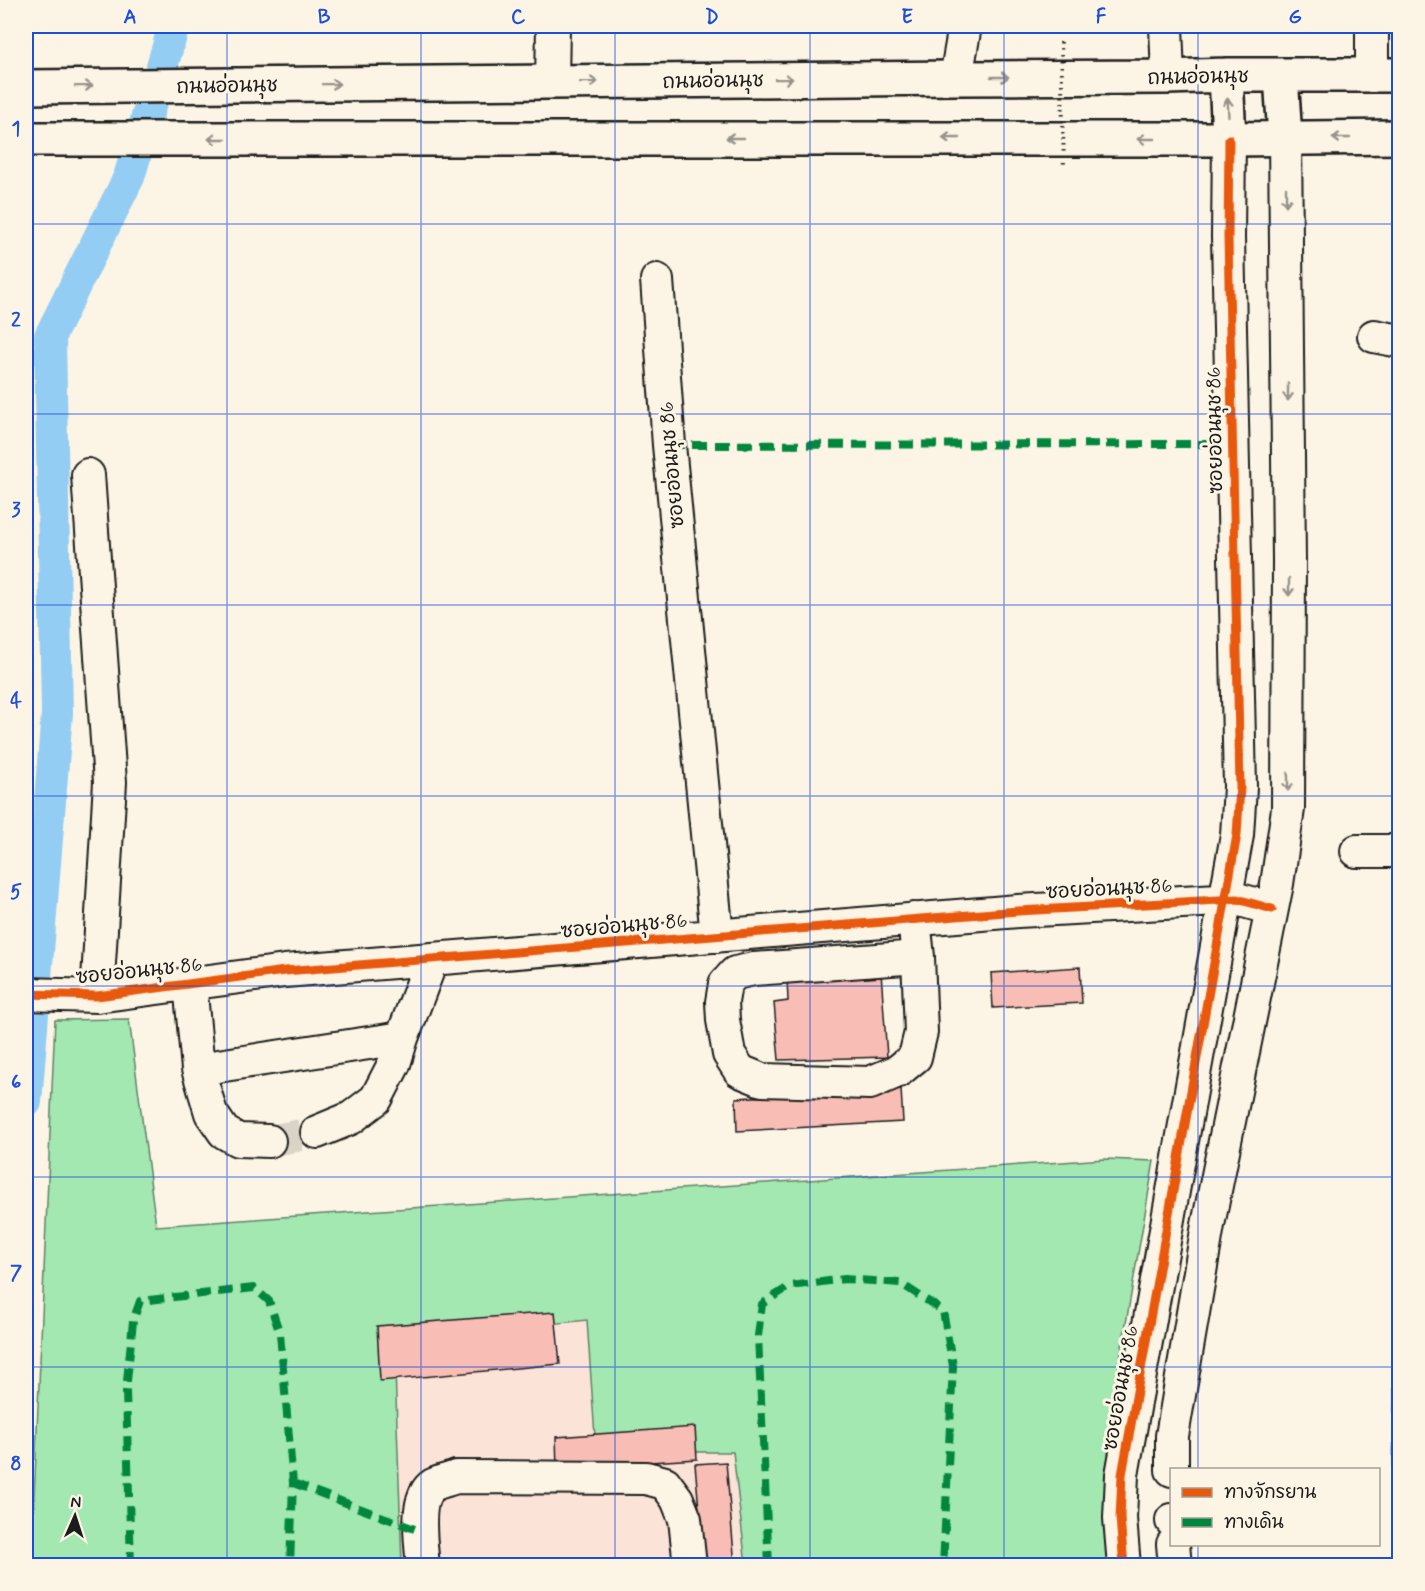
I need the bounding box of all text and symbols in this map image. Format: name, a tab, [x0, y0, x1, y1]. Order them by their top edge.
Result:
text: A	[123, 4, 137, 31]
text: B	[318, 4, 331, 31]
text: C	[511, 4, 526, 31]
text: D	[705, 4, 719, 31]
text: E	[901, 4, 913, 31]
text: F	[1096, 4, 1107, 31]
text: G	[1288, 4, 1302, 31]
street label: ถนนอ่อนนุช	[1147, 62, 1249, 93]
street label: ถนนอ่อนนุช	[662, 66, 764, 97]
street label: ถนนอ่อนนุช	[176, 71, 278, 102]
one-way arrow	[989, 71, 1009, 83]
one-way arrow	[773, 73, 793, 85]
one-way arrow	[578, 76, 598, 87]
one-way arrow	[320, 78, 340, 90]
one-way arrow	[73, 81, 93, 92]
one-way arrow	[1222, 97, 1233, 117]
text: 1	[12, 116, 20, 143]
one-way arrow	[726, 132, 746, 144]
one-way arrow	[942, 132, 962, 144]
one-way arrow	[1332, 132, 1352, 143]
one-way arrow	[207, 133, 227, 144]
one-way arrow	[1137, 133, 1157, 145]
one-way arrow	[1280, 186, 1292, 206]
text: 2	[11, 307, 21, 334]
street label: ซอยอ่อนนุช 86	[1200, 366, 1231, 494]
one-way arrow	[1282, 381, 1294, 401]
street label: ซอยอ่อนนุช 86	[653, 400, 692, 529]
text: 3	[11, 497, 21, 524]
one-way arrow	[1283, 576, 1295, 596]
text: 4	[10, 688, 22, 715]
one-way arrow	[1282, 771, 1294, 791]
street label: ซอยอ่อนนุช 86	[1045, 872, 1173, 907]
text: 5	[10, 879, 22, 906]
street label: ซอยอ่อนนุช 86	[560, 907, 689, 946]
street label: ซอยอ่อนนุช 86	[74, 950, 204, 993]
text: 6	[11, 1069, 21, 1096]
text: 7	[10, 1260, 22, 1287]
street label: ซอยอ่อนนุช 86	[1096, 1323, 1147, 1453]
text: 8	[10, 1451, 22, 1478]
legend	[1170, 1468, 1380, 1546]
text: ทางจักรยาน	[1224, 1481, 1316, 1505]
north arrow	[45, 1486, 105, 1546]
text: N	[70, 1492, 82, 1513]
text: ทางเดิน	[1224, 1511, 1284, 1535]

